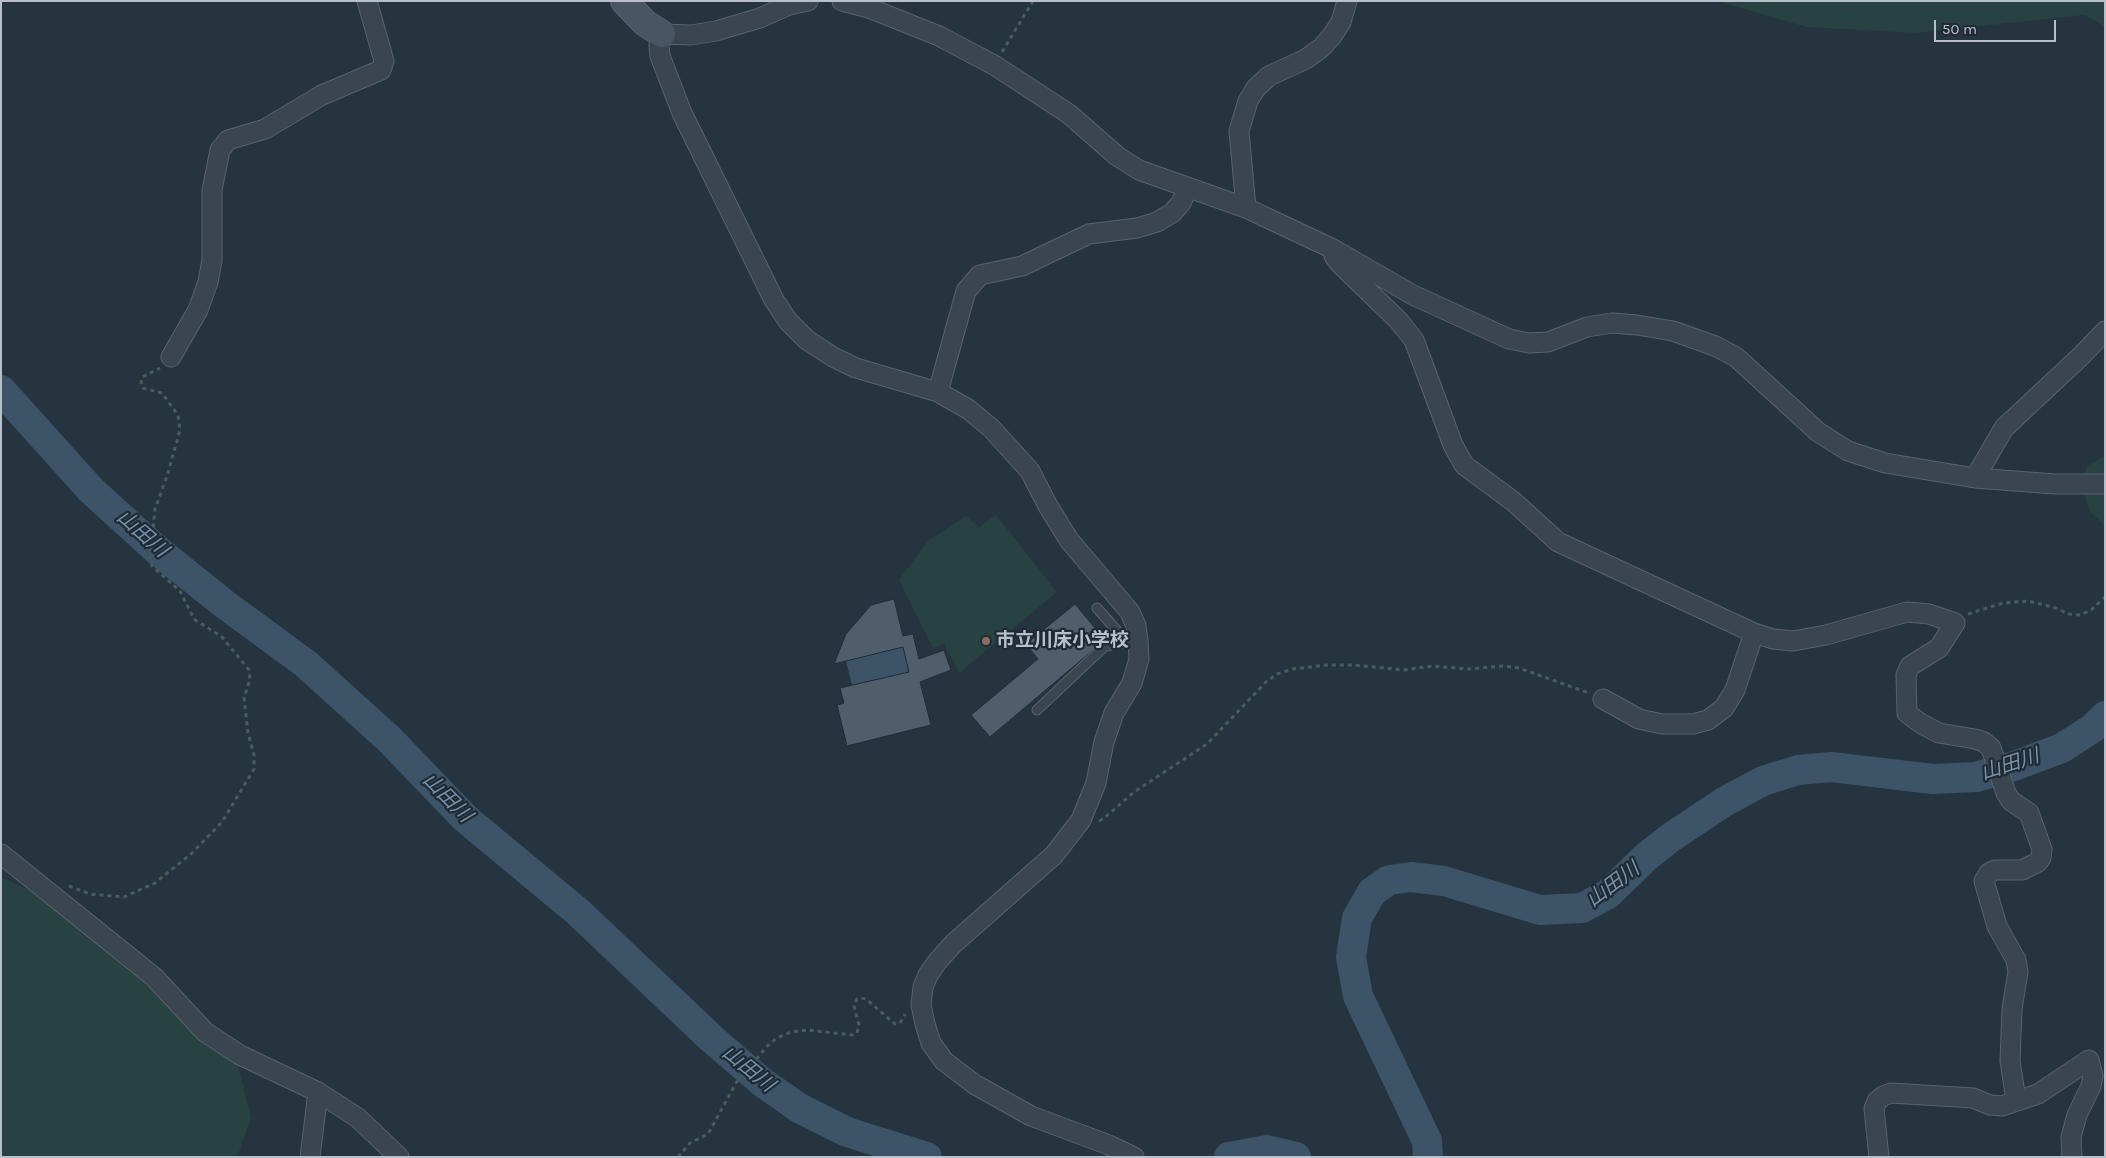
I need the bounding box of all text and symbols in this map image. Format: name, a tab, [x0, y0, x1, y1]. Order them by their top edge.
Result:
scale bar	[1936, 10, 2058, 42]
text: 50 m	[1942, 20, 1977, 38]
water label: 山田川	[111, 505, 173, 563]
place label: 市立川床小学校	[996, 630, 1129, 652]
marker: 市立川床小学校	[980, 635, 992, 647]
water label: 山田川	[1978, 744, 2042, 786]
water label: 山田川	[417, 768, 477, 828]
water label: 山田川	[1582, 857, 1644, 913]
water label: 山田川	[717, 1041, 779, 1097]

